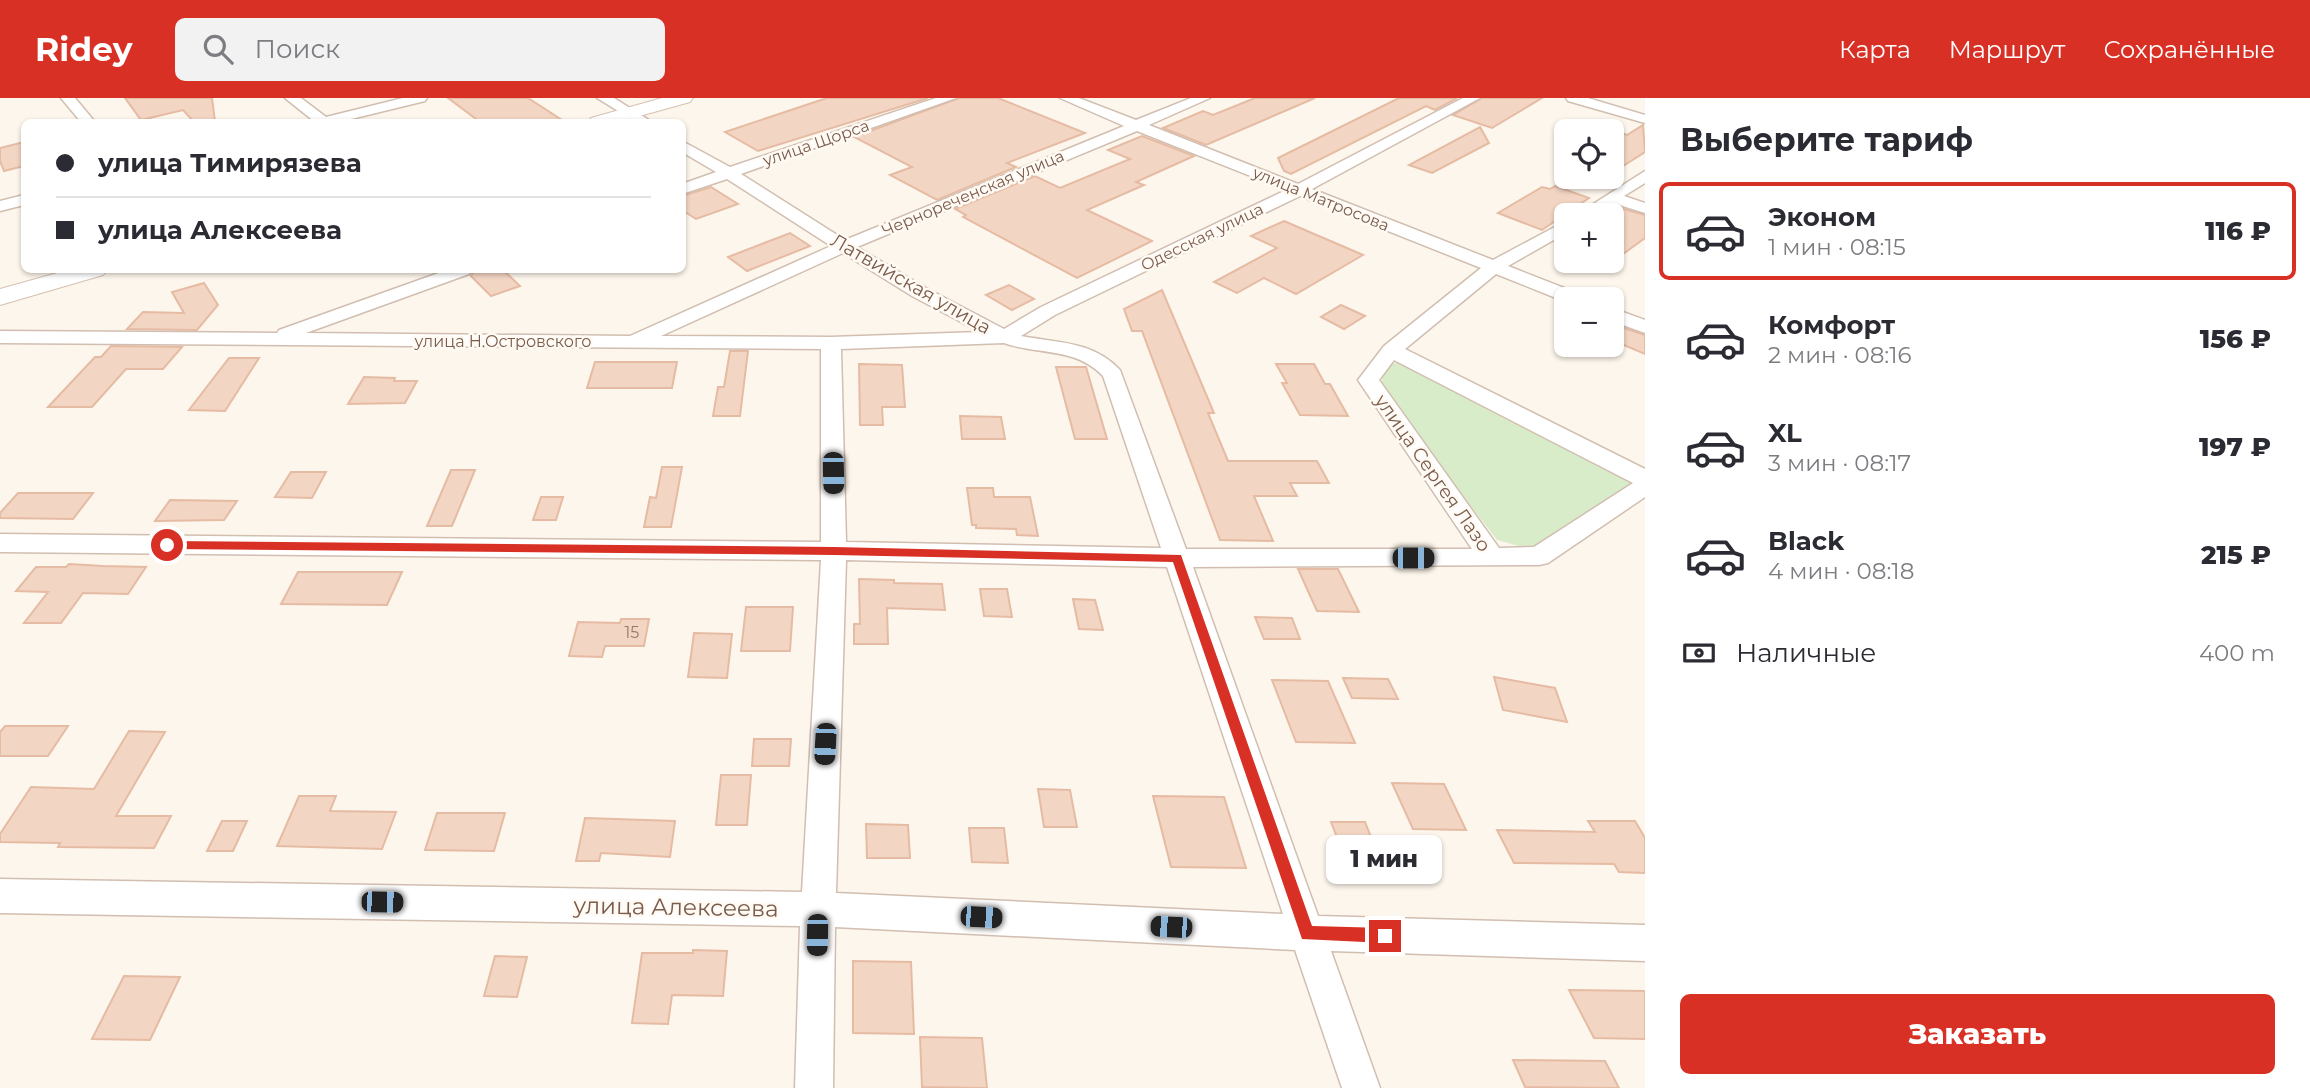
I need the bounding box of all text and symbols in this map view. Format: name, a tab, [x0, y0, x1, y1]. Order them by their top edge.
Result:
search box	[175, 18, 665, 81]
text: Ridey	[35, 29, 133, 69]
icon: search	[199, 30, 237, 68]
text: Поиск	[255, 33, 340, 65]
text: Карта	[1839, 35, 1911, 64]
text: Маршрут	[1949, 35, 2065, 64]
text: Сохранённые	[2103, 35, 2275, 64]
street label: улица Щорса	[759, 116, 872, 170]
map controls	[1554, 119, 1624, 357]
button: locate	[1554, 119, 1624, 189]
text: Выберите тариф	[1680, 120, 1973, 159]
street label: Чернореченская улица	[879, 146, 1067, 240]
text: улица Тимирязева	[98, 147, 362, 179]
street label: улица Матросова	[1249, 163, 1392, 235]
street label: Одесская улица	[1138, 199, 1266, 275]
icon: car	[1684, 200, 1747, 263]
text: Эконом	[1768, 201, 1876, 233]
button: +	[1554, 203, 1624, 273]
text: улица Алексеева	[98, 214, 342, 246]
text: 116 ₽	[2205, 215, 2271, 247]
street label: Латвийская улица	[827, 229, 995, 339]
text: 1 мин · 08:15	[1768, 233, 1906, 261]
button: −	[1554, 287, 1624, 357]
icon: car	[1684, 308, 1747, 371]
text: Комфорт	[1768, 309, 1895, 341]
text: 156 ₽	[2200, 323, 2271, 355]
street label: улица Н.Островского	[414, 332, 591, 351]
text: 2 мин · 08:16	[1768, 341, 1912, 369]
street label: улица Сергея Лазо	[1369, 389, 1496, 556]
icon: car	[1684, 416, 1747, 479]
text: XL	[1768, 417, 1802, 449]
text: 197 ₽	[2199, 431, 2271, 463]
text: 3 мин · 08:17	[1768, 449, 1911, 477]
car	[823, 452, 844, 494]
icon: car	[1684, 524, 1747, 587]
text: Black	[1768, 525, 1844, 557]
route start	[151, 529, 183, 561]
text: 215 ₽	[2201, 539, 2271, 571]
car	[1393, 548, 1435, 569]
text: 4 мин · 08:18	[1768, 557, 1914, 585]
house number: 15	[625, 623, 639, 642]
icon: cash	[1680, 634, 1718, 672]
text: Наличные	[1736, 637, 1876, 669]
text: 400 m	[2199, 639, 2275, 667]
car	[814, 722, 837, 766]
callout: 1 мин	[1327, 834, 1443, 884]
text: 1 мин	[1350, 845, 1418, 873]
car	[361, 891, 404, 913]
street label: улица Алексеева	[572, 891, 779, 923]
car	[960, 905, 1003, 929]
car	[807, 914, 828, 956]
car	[1150, 915, 1193, 939]
route end	[1369, 920, 1401, 952]
button: Заказать	[1680, 994, 2275, 1074]

